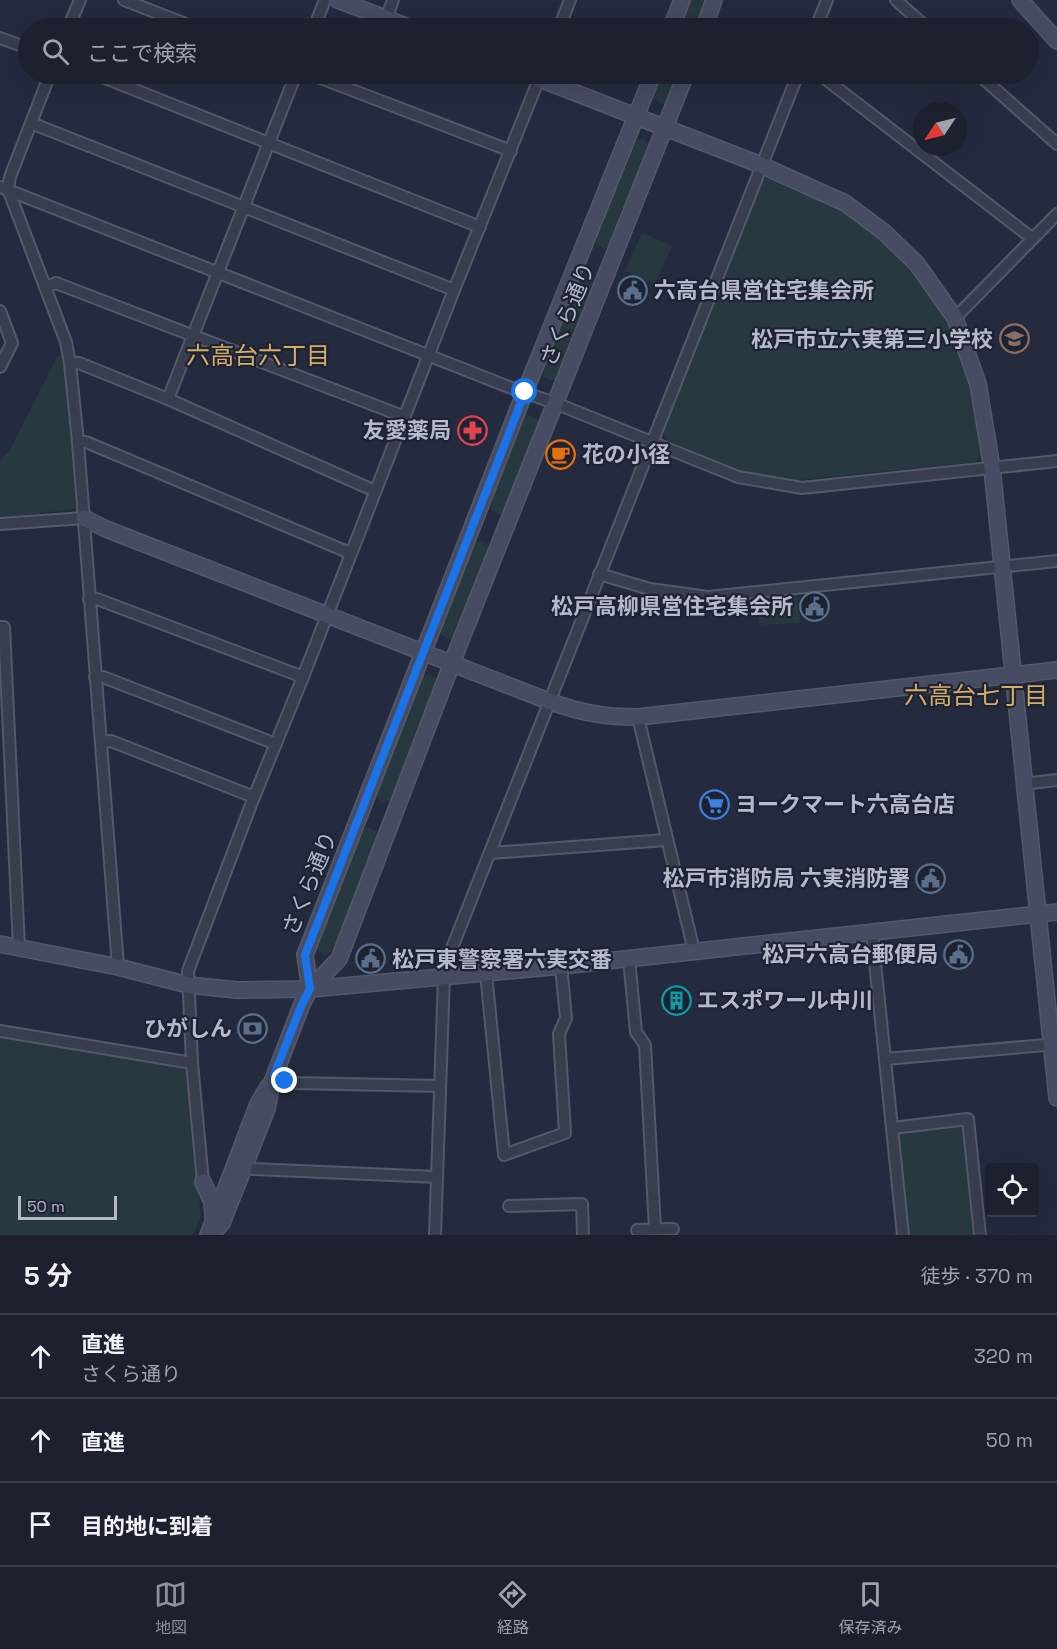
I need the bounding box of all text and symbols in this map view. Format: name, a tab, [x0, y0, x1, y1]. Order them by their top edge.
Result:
search box	[18, 18, 1039, 84]
icon: search	[39, 35, 72, 68]
text: ここで検索	[87, 39, 197, 67]
north arrow	[913, 102, 967, 156]
street label: さくら通り	[533, 258, 601, 370]
public building icon: 六高台県営住宅集会所	[617, 274, 649, 306]
place label: 六高台県営住宅集会所	[654, 276, 874, 304]
school or university icon: 松戸市立六実第三小学校	[998, 323, 1030, 355]
place label: 松戸市立六実第三小学校	[751, 325, 993, 353]
district label: 六高台六丁目	[186, 340, 330, 371]
route start	[511, 378, 537, 404]
pharmacy icon: 友愛薬局	[456, 414, 488, 446]
place label: 友愛薬局	[363, 416, 451, 444]
cafe icon: 花の小径	[545, 438, 577, 470]
place label: 花の小径	[582, 440, 670, 468]
public building icon: 松戸高柳県営住宅集会所	[798, 590, 830, 622]
place label: 松戸高柳県営住宅集会所	[551, 592, 793, 620]
district label: 六高台七丁目	[904, 680, 1048, 711]
supermarket icon: ヨークマート六高台店	[698, 788, 730, 820]
place label: ヨークマート六高台店	[735, 790, 955, 818]
street label: さくら通り	[275, 827, 343, 939]
public building icon: 松戸市消防局 六実消防署	[915, 862, 947, 894]
place label: 松戸市消防局 六実消防署	[662, 864, 910, 892]
public building icon: 松戸六高台郵便局	[943, 938, 975, 970]
place label: 松戸六高台郵便局	[762, 940, 938, 968]
public building icon: 松戸東警察署六実交番	[355, 943, 387, 975]
place label: 松戸東警察署六実交番	[392, 945, 612, 973]
building icon: エスポワール中川	[660, 984, 692, 1016]
place label: エスポワール中川	[697, 986, 873, 1014]
bank icon: ひがしん	[237, 1012, 269, 1044]
place label: ひがしん	[144, 1014, 232, 1042]
route end	[271, 1067, 297, 1093]
map controls	[985, 1163, 1039, 1217]
button: locate	[985, 1163, 1039, 1217]
scale bar	[18, 1193, 117, 1220]
text: 50 m	[27, 1196, 65, 1217]
text: 5 分	[24, 1259, 72, 1293]
text: 徒歩 · 370 m	[921, 1263, 1033, 1289]
text: 直進	[81, 1330, 125, 1358]
icon: ahead	[24, 1340, 57, 1373]
text: 320 m	[974, 1343, 1033, 1369]
text: さくら通り	[81, 1361, 181, 1387]
icon: ahead	[24, 1424, 57, 1457]
text: 50 m	[986, 1427, 1033, 1453]
text: 直進	[81, 1428, 125, 1456]
icon: arrive	[24, 1508, 57, 1541]
text: 目的地に到着	[81, 1512, 213, 1540]
tab: 地図	[154, 1578, 187, 1638]
tab: 経路	[496, 1578, 529, 1638]
tab: 保存済み	[838, 1578, 902, 1638]

